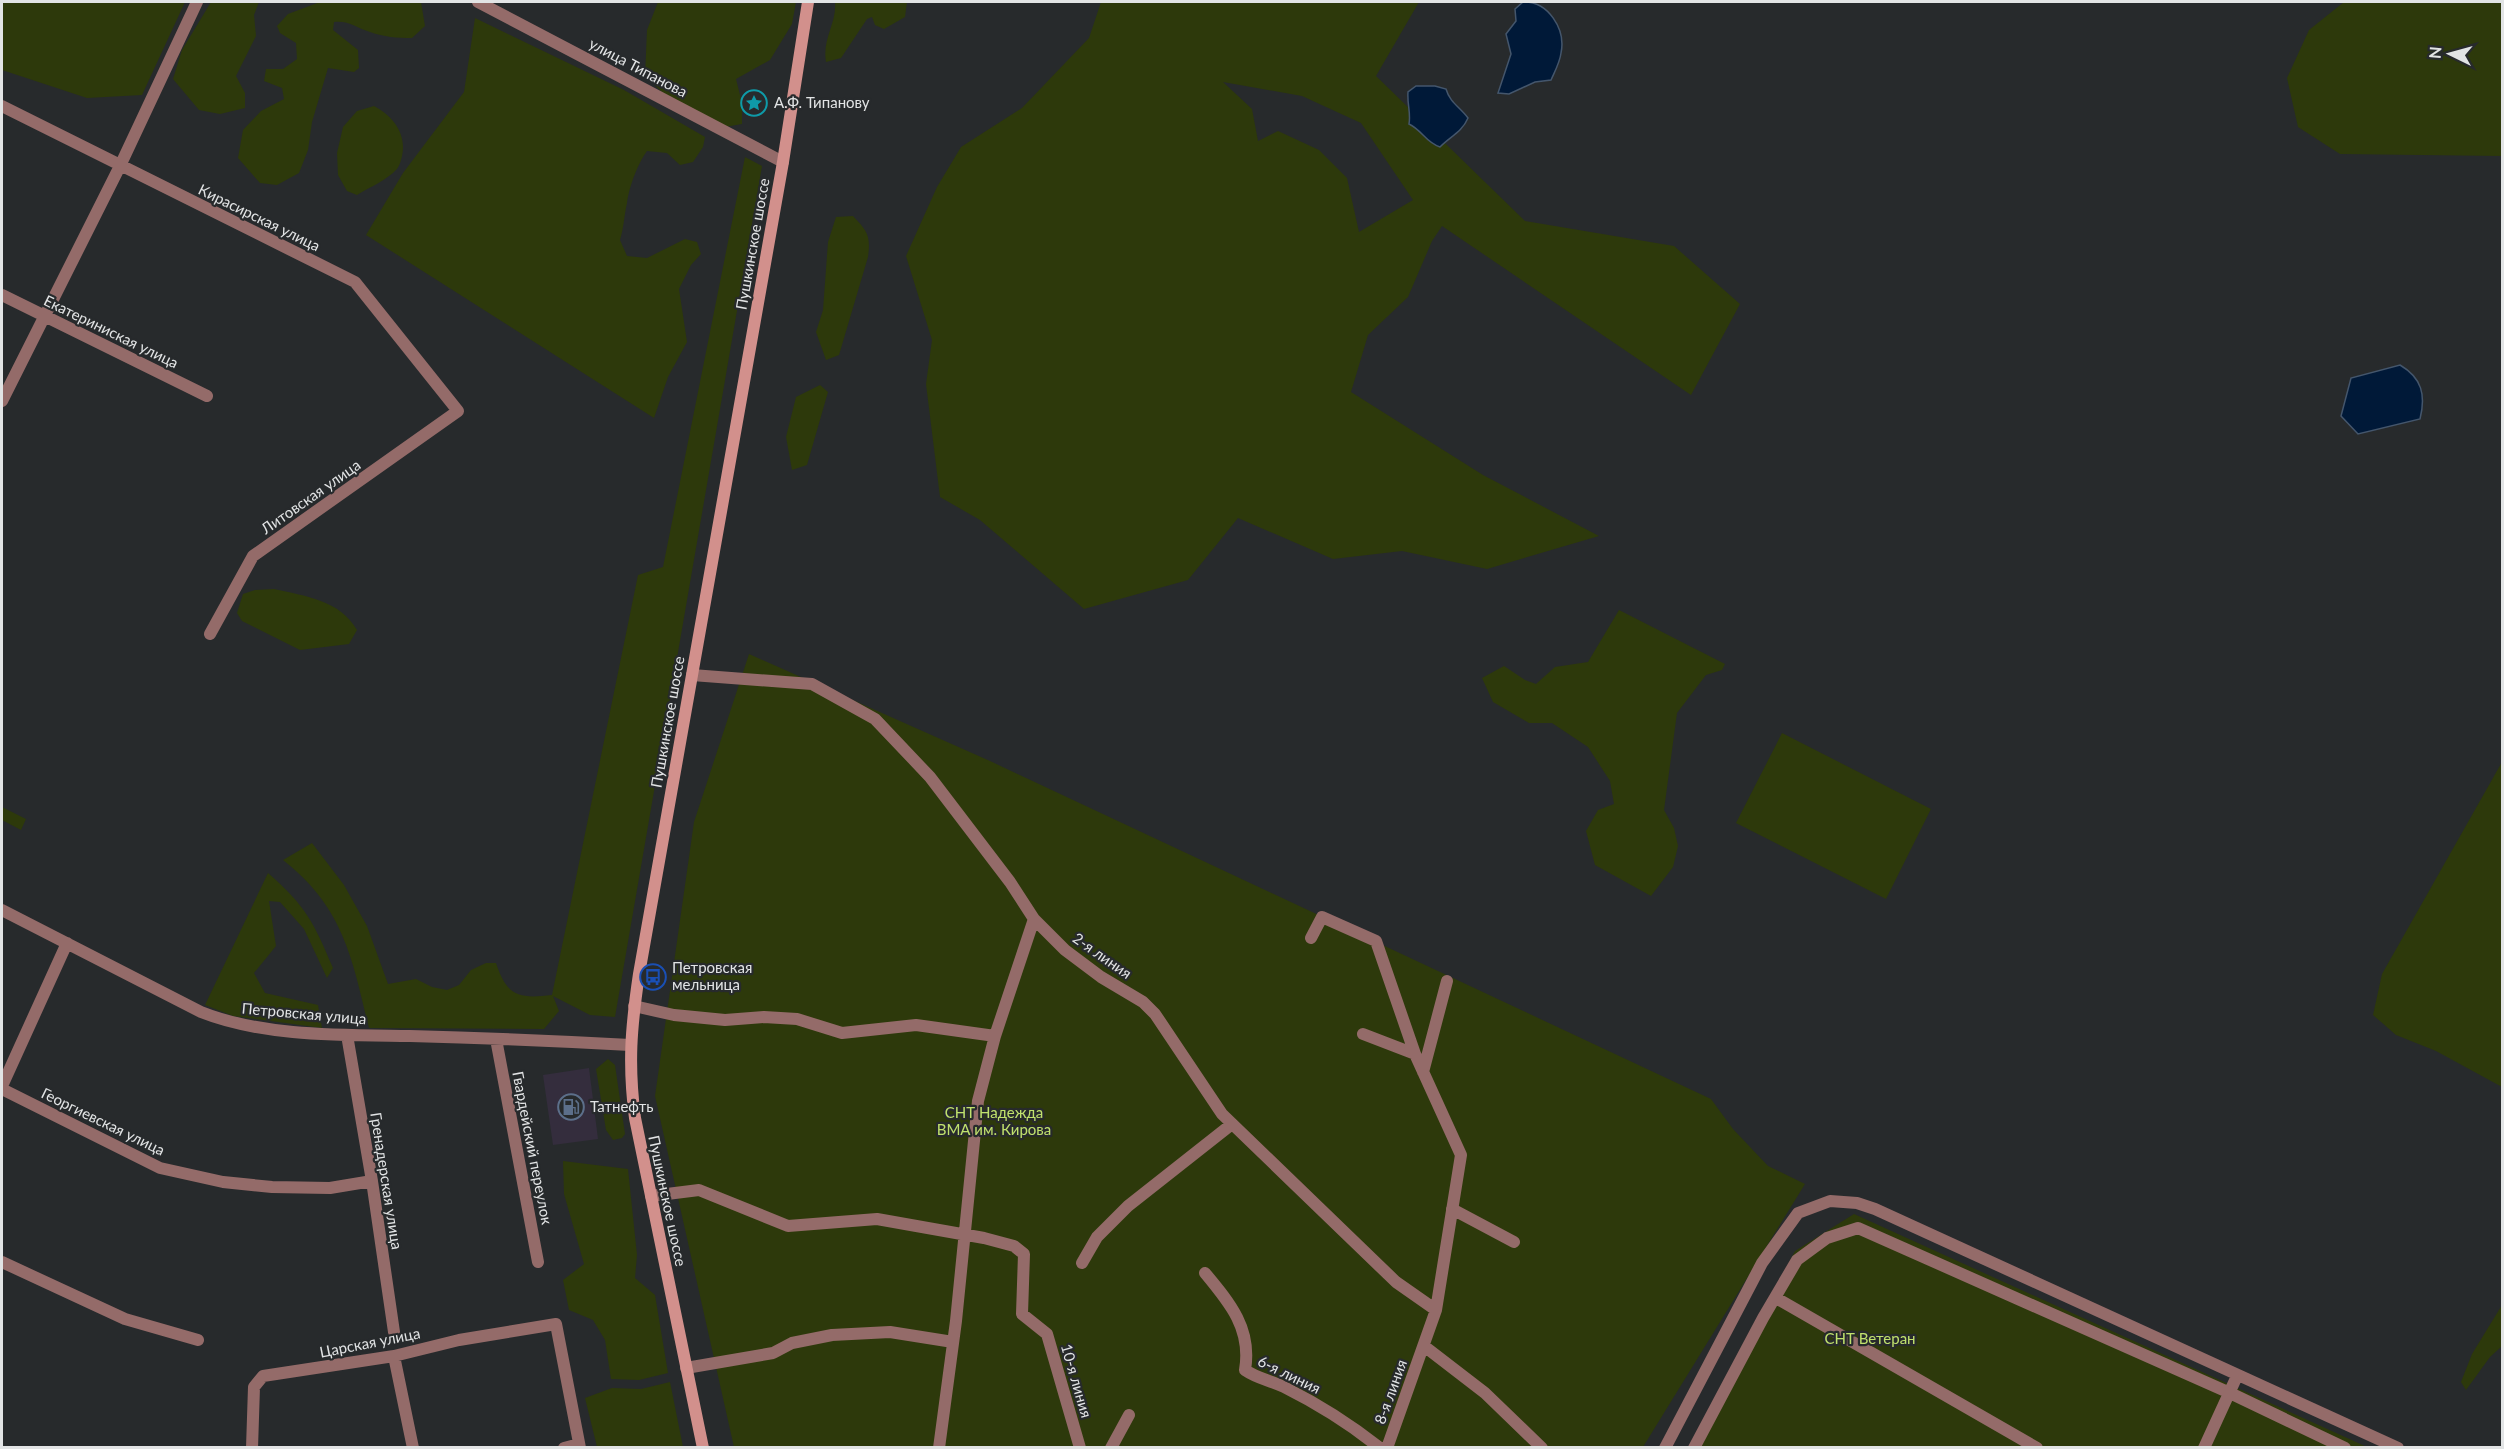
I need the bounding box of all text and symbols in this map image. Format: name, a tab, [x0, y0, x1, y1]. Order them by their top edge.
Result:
north arrow	[2420, 24, 2480, 84]
street label: улица Типанова	[586, 34, 691, 101]
text: N	[2425, 46, 2445, 60]
place icon: А.Ф. Типанову	[739, 88, 769, 118]
place label: А.Ф. Типанову	[774, 93, 870, 111]
street label: Пушкинское шоссе	[732, 176, 772, 311]
street label: Кирасирская улица	[196, 180, 323, 254]
street label: Екатериниская улица	[41, 291, 182, 371]
street label: Литовская улица	[256, 455, 364, 538]
street label: Пушкинское шоссе	[647, 654, 687, 789]
street label: 2-я линия	[1070, 928, 1135, 982]
place label: Петровская мельница	[672, 958, 752, 993]
bus stop icon: Петровская мельница	[638, 962, 668, 992]
street label: Петровская улица	[241, 999, 367, 1027]
street label: Гвардейский переулок	[509, 1070, 557, 1226]
street label: Георгиевская улица	[39, 1083, 168, 1159]
fuel station icon: Татнефть	[556, 1092, 586, 1122]
place label: Татнефть	[590, 1097, 653, 1115]
park label: СНТ Надежда ВМА им. Кирова	[937, 1103, 1051, 1138]
street label: Гренадерская улица	[367, 1111, 407, 1251]
street label: Пушкинское шоссе	[645, 1134, 691, 1268]
street label: Царская улица	[318, 1323, 422, 1361]
park label: СНТ Ветеран	[1824, 1329, 1916, 1347]
street label: 10-я линия	[1058, 1342, 1096, 1420]
street label: 6-я линия	[1255, 1351, 1324, 1397]
street label: 8-я линия	[1370, 1357, 1410, 1426]

